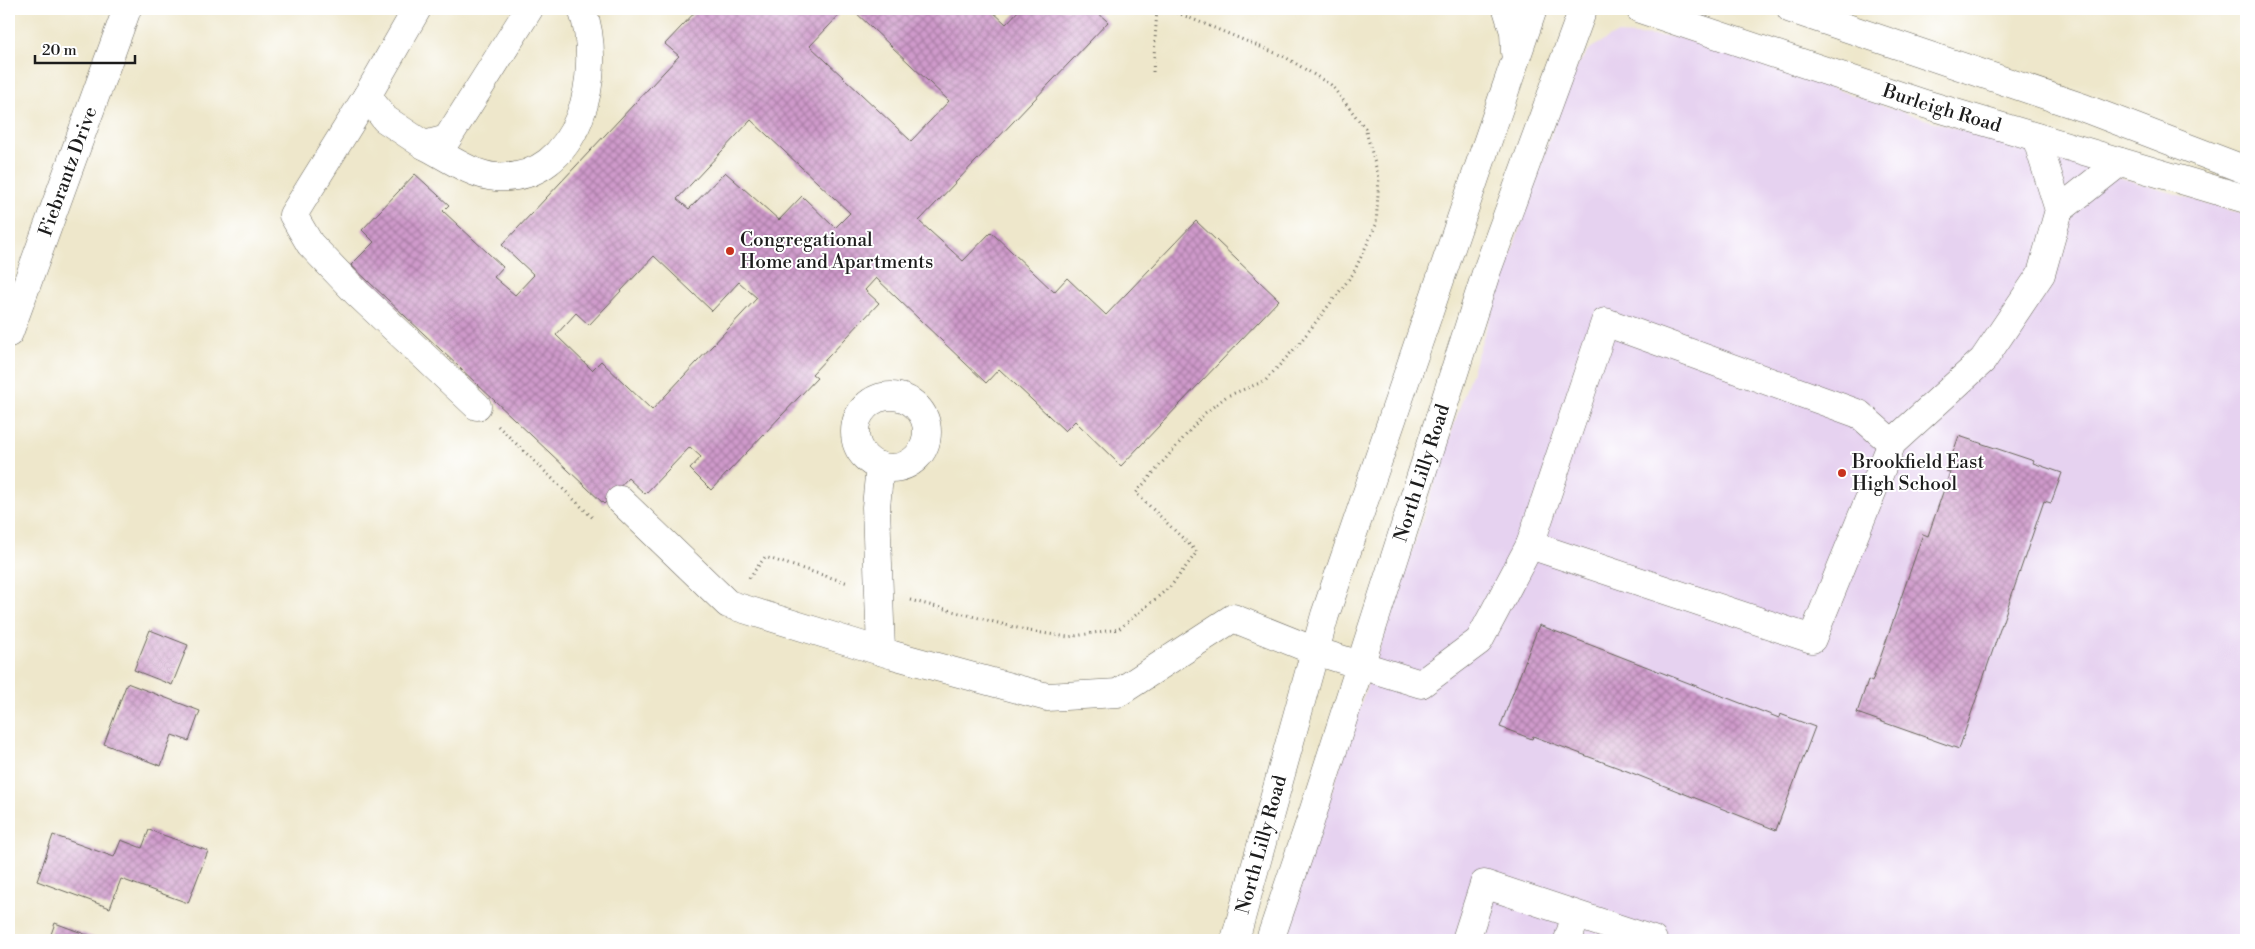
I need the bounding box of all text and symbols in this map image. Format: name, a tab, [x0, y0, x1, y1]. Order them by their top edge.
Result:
scale bar	[35, 32, 135, 64]
text: 20 m	[42, 41, 77, 60]
street label: Burleigh Road	[1879, 78, 2004, 138]
street label: Fiebrantz Drive	[33, 103, 102, 240]
place label: Congregational Home and Apartments	[740, 228, 933, 274]
marker: Congregational Home and Apartments	[724, 245, 736, 257]
street label: North Lilly Road	[1389, 401, 1455, 545]
place label: Brookfield East High School	[1851, 450, 1984, 496]
marker: Brookfield East High School	[1836, 467, 1848, 479]
street label: North Lilly Road	[1231, 772, 1292, 917]

